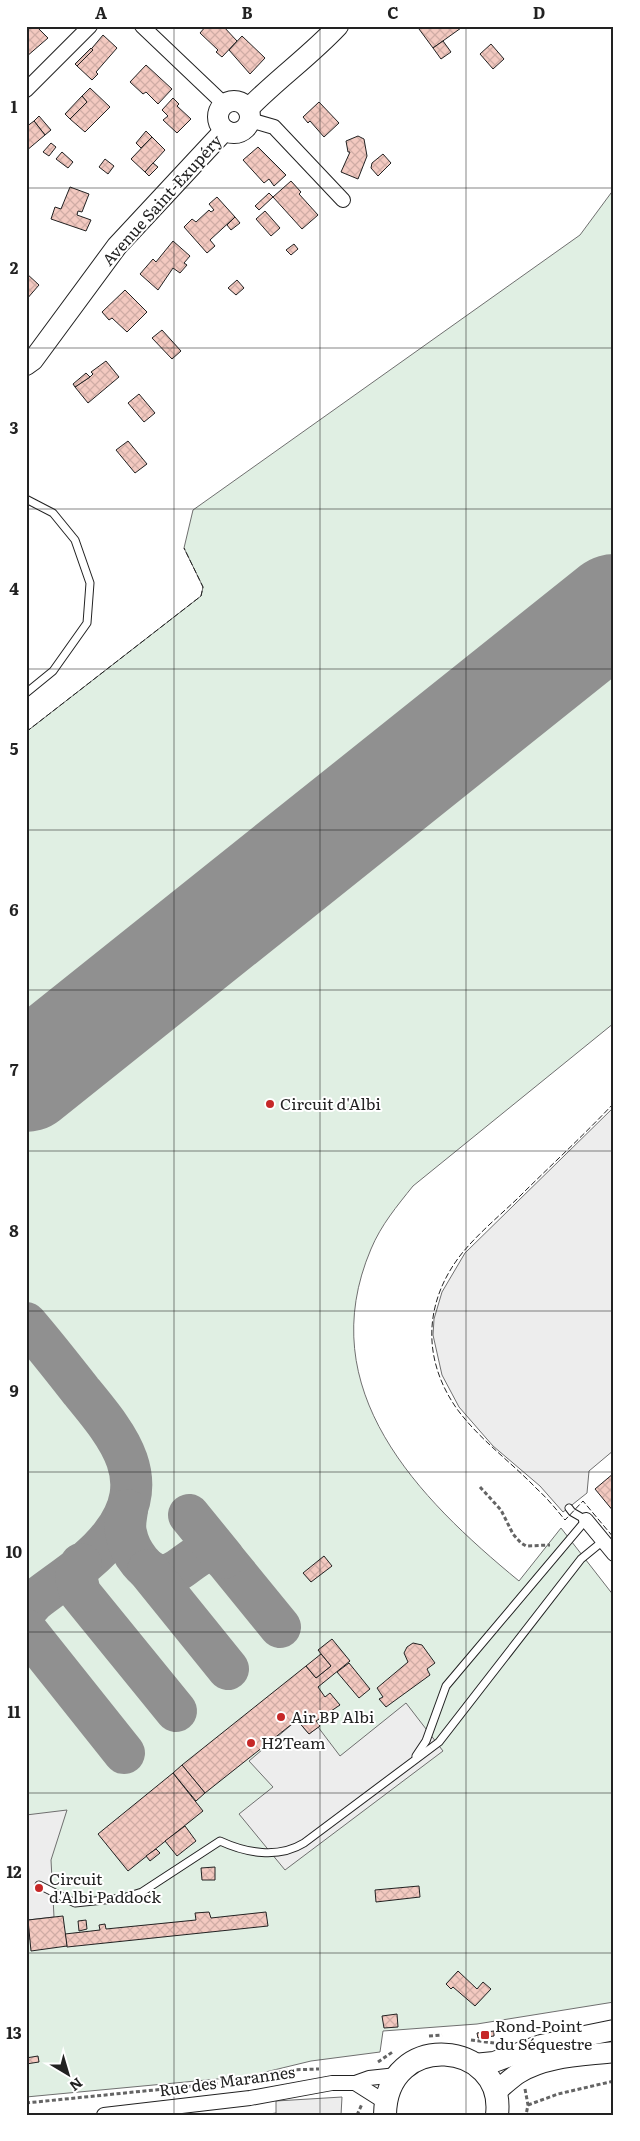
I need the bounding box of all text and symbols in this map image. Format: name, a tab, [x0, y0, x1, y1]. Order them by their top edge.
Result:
text: A	[95, 0, 107, 24]
text: B	[241, 0, 253, 24]
text: C	[387, 0, 399, 24]
text: D	[533, 0, 545, 24]
text: 1	[11, 94, 18, 118]
street label: Avenue Saint-Exupéry	[96, 128, 227, 270]
text: 2	[10, 255, 19, 279]
text: 3	[10, 415, 19, 439]
text: 4	[9, 576, 19, 600]
text: 5	[10, 736, 19, 760]
text: 6	[9, 897, 19, 921]
text: 7	[10, 1057, 19, 1081]
place label: Circuit d'Albi	[280, 1091, 381, 1115]
marker: Circuit d'Albi	[264, 1098, 276, 1110]
text: 8	[9, 1218, 19, 1242]
text: 9	[9, 1378, 19, 1402]
text: 10	[6, 1539, 22, 1563]
text: 11	[7, 1699, 21, 1723]
place label: Air BP Albi	[291, 1704, 374, 1728]
marker: Air BP Albi	[275, 1711, 287, 1723]
place label: H2Team	[261, 1730, 326, 1754]
marker: H2Team	[245, 1737, 257, 1749]
text: 12	[6, 1859, 22, 1883]
place label: Circuit d'Albi Paddock	[49, 1866, 161, 1908]
marker: Circuit d'Albi Paddock	[33, 1882, 45, 1894]
place label: Rond-Point du Séquestre	[495, 2013, 592, 2055]
text: 13	[6, 2020, 22, 2044]
marker: Rond-Point du Séquestre	[479, 2029, 491, 2041]
north arrow	[42, 2048, 92, 2098]
street label: Rue des Marannes	[157, 2059, 296, 2101]
text: N	[66, 2074, 87, 2097]

